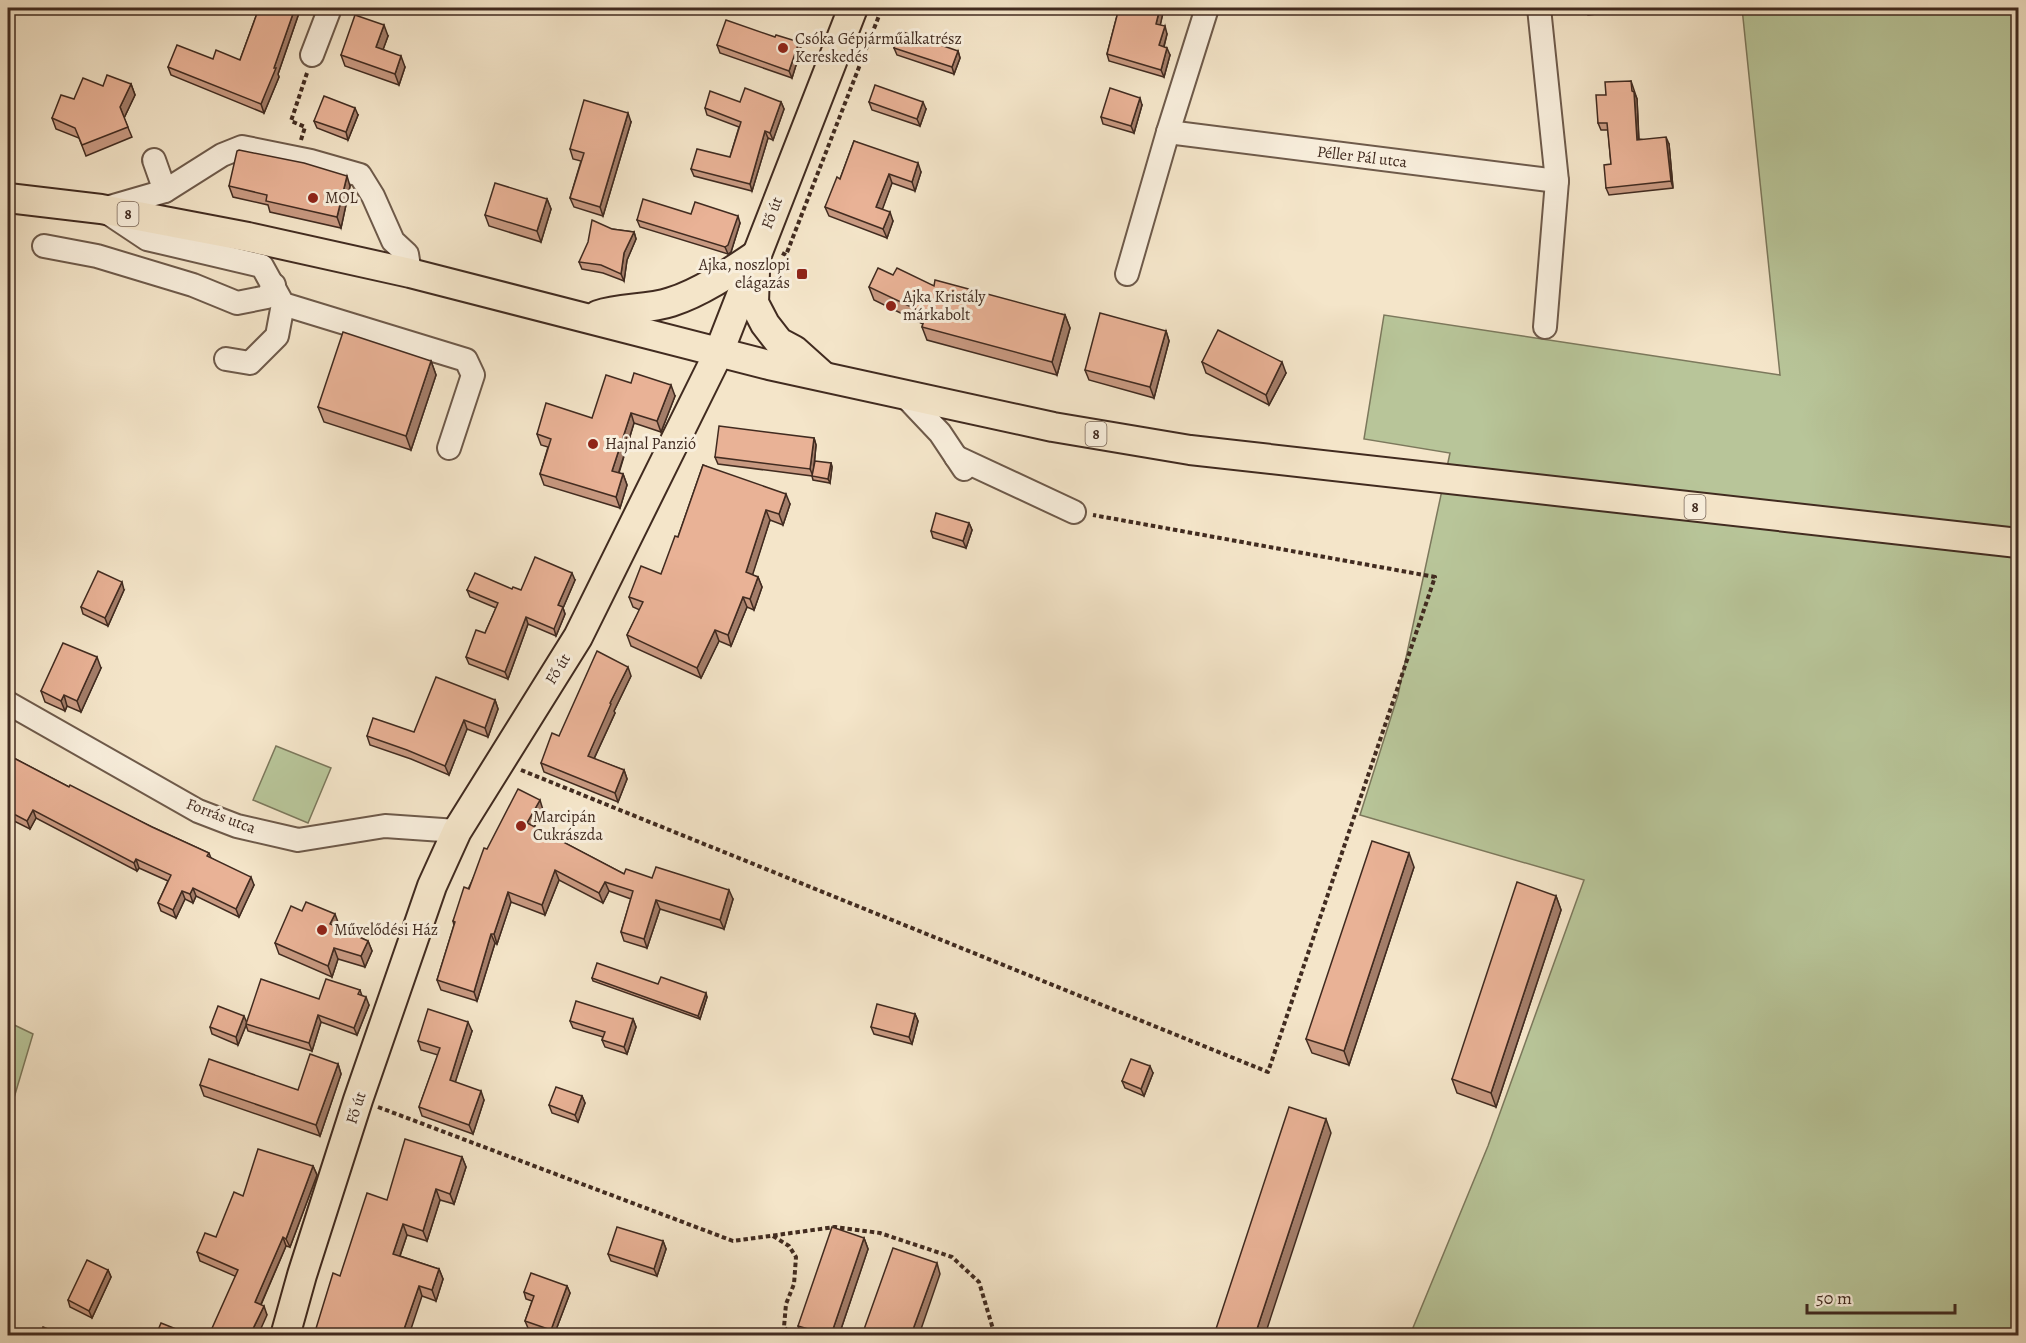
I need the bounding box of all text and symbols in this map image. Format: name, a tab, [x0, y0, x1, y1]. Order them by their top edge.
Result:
place label: Csóka Gépjárműalkatrész Kereskedés	[795, 28, 962, 68]
marker: Csóka Gépjárműalkatrész Kereskedés	[776, 41, 790, 55]
street label: Péller Pál utca	[1316, 141, 1409, 174]
place label: MOL	[325, 187, 358, 209]
marker: MOL	[306, 191, 320, 205]
street label: Fő út	[756, 194, 788, 232]
road number: 8	[118, 202, 138, 226]
place label: Ajka, noszlopi elágazás	[698, 254, 790, 294]
marker: Ajka, noszlopi elágazás	[795, 267, 809, 281]
place label: Ajka Kristály márkabolt	[902, 286, 986, 326]
marker: Ajka Kristály márkabolt	[884, 299, 898, 313]
road number: 8	[1086, 422, 1106, 446]
place label: Hajnal Panzió	[605, 433, 696, 455]
marker: Hajnal Panzió	[586, 437, 600, 451]
road number: 8	[1684, 495, 1706, 519]
street label: Fő út	[540, 649, 576, 689]
street label: Forrás utca	[183, 793, 259, 839]
place label: Marcipán Cukrászda	[533, 806, 603, 846]
marker: Marcipán Cukrászda	[514, 819, 528, 833]
place label: Művelődési Ház	[334, 919, 438, 941]
marker: Művelődési Ház	[315, 923, 329, 937]
street label: Fő út	[341, 1089, 371, 1127]
scale bar	[1807, 1277, 1956, 1315]
text: 50 m	[1816, 1286, 1852, 1310]

